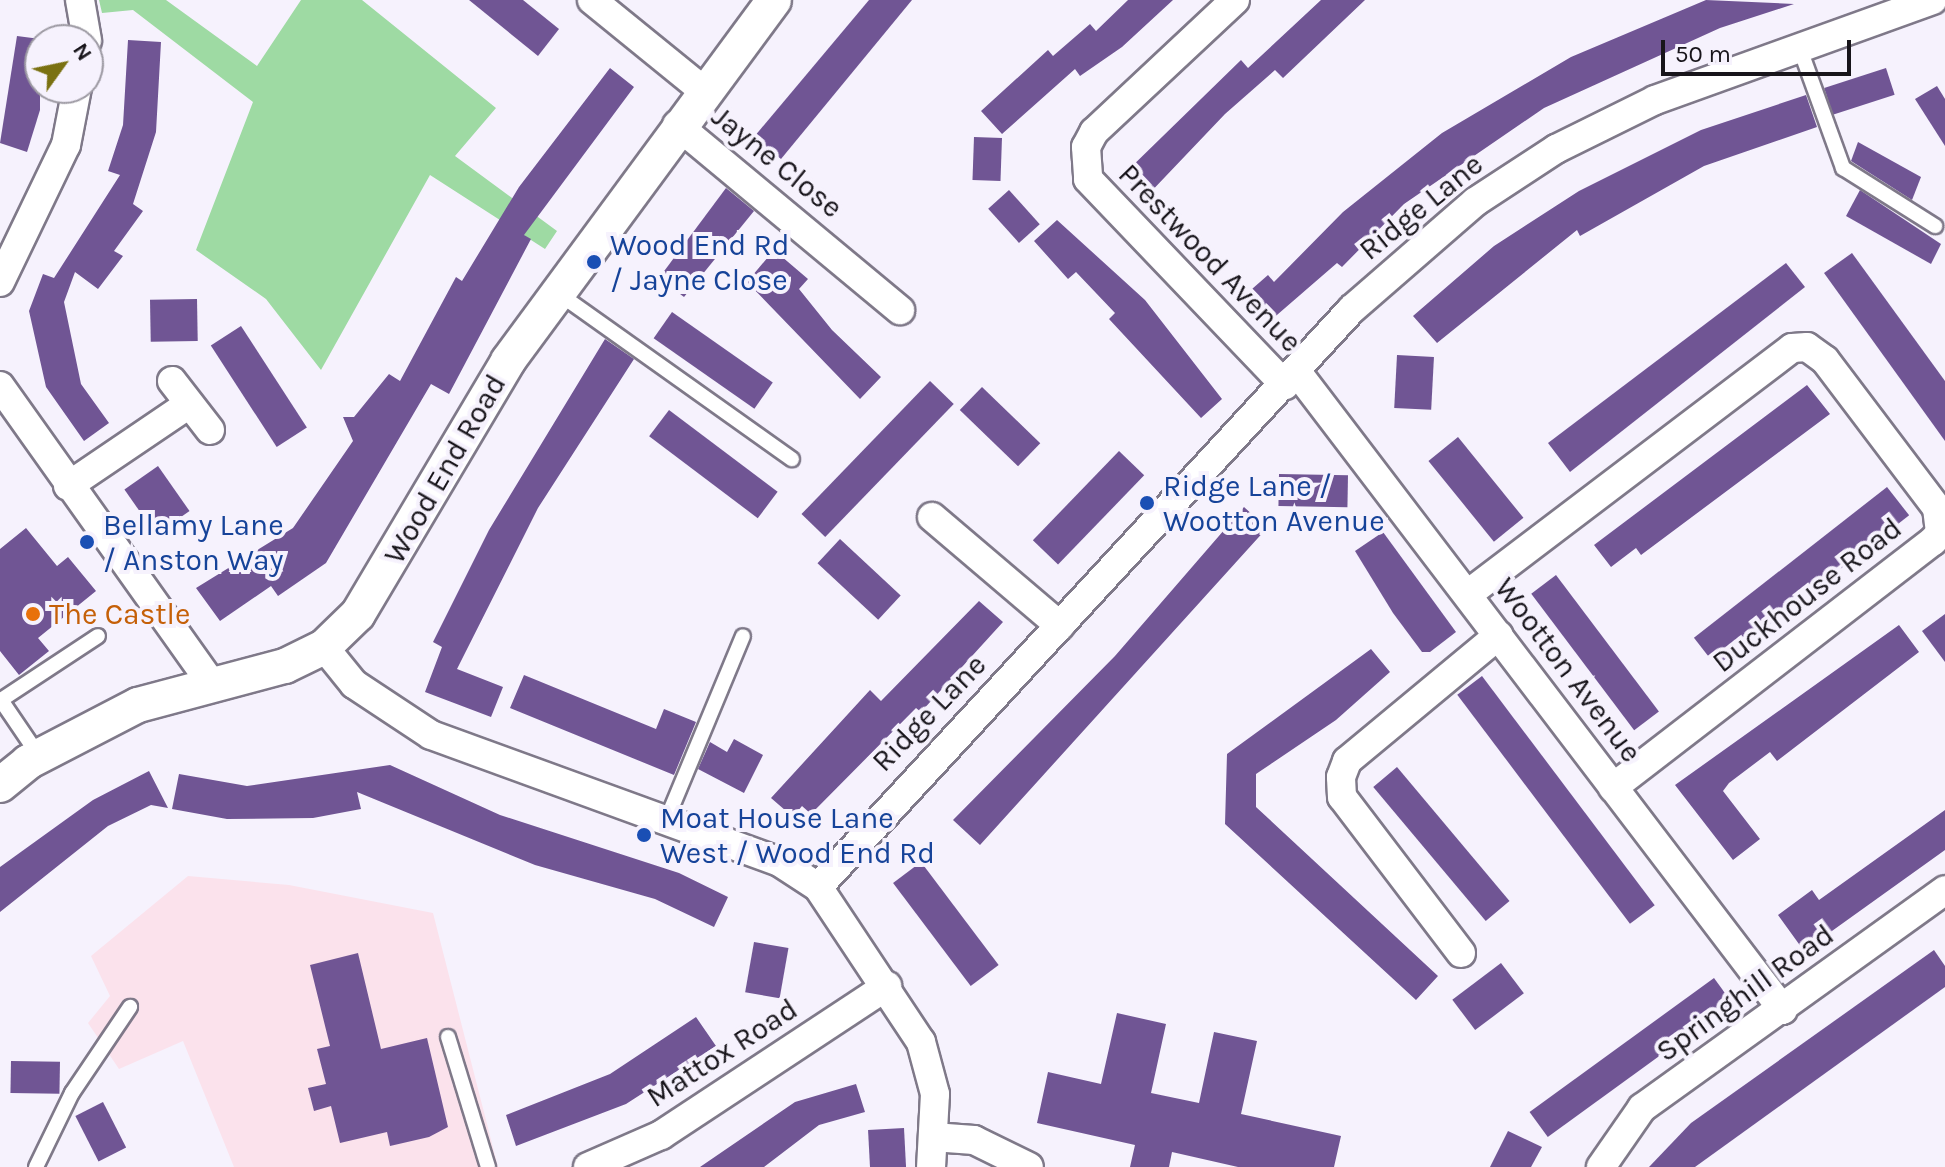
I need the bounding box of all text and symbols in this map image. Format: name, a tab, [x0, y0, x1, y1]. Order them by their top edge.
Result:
north arrow	[24, 24, 104, 104]
scale bar	[1665, 24, 1855, 74]
text: N	[67, 38, 98, 66]
text: 50 m	[1675, 40, 1731, 68]
street label: Jayne Close	[704, 98, 850, 226]
street label: Ridge Lane	[1352, 146, 1490, 268]
street label: Prestwood Avenue	[1111, 156, 1309, 360]
place label: Wood End Rd / Jayne Close	[610, 227, 790, 298]
marker: Wood End Rd / Jayne Close	[585, 253, 603, 271]
street label: Wood End Road	[376, 368, 514, 570]
place label: Ridge Lane / Wootton Avenue	[1163, 468, 1385, 538]
marker: Ridge Lane / Wootton Avenue	[1138, 494, 1156, 512]
place label: Bellamy Lane / Anston Way	[103, 507, 284, 578]
street label: Duckhouse Road	[1705, 510, 1909, 680]
marker: Bellamy Lane / Anston Way	[78, 533, 96, 551]
street label: Wootton Avenue	[1487, 571, 1649, 769]
place label: The Castle	[49, 596, 190, 632]
marker: The Castle	[24, 605, 42, 623]
street label: Ridge Lane	[864, 647, 994, 779]
place label: Moat House Lane West / Wood End Rd	[660, 800, 935, 870]
marker: Moat House Lane West / Wood End Rd	[635, 826, 653, 844]
street label: Springhill Road	[1649, 917, 1841, 1069]
street label: Mattox Road	[640, 991, 804, 1115]

